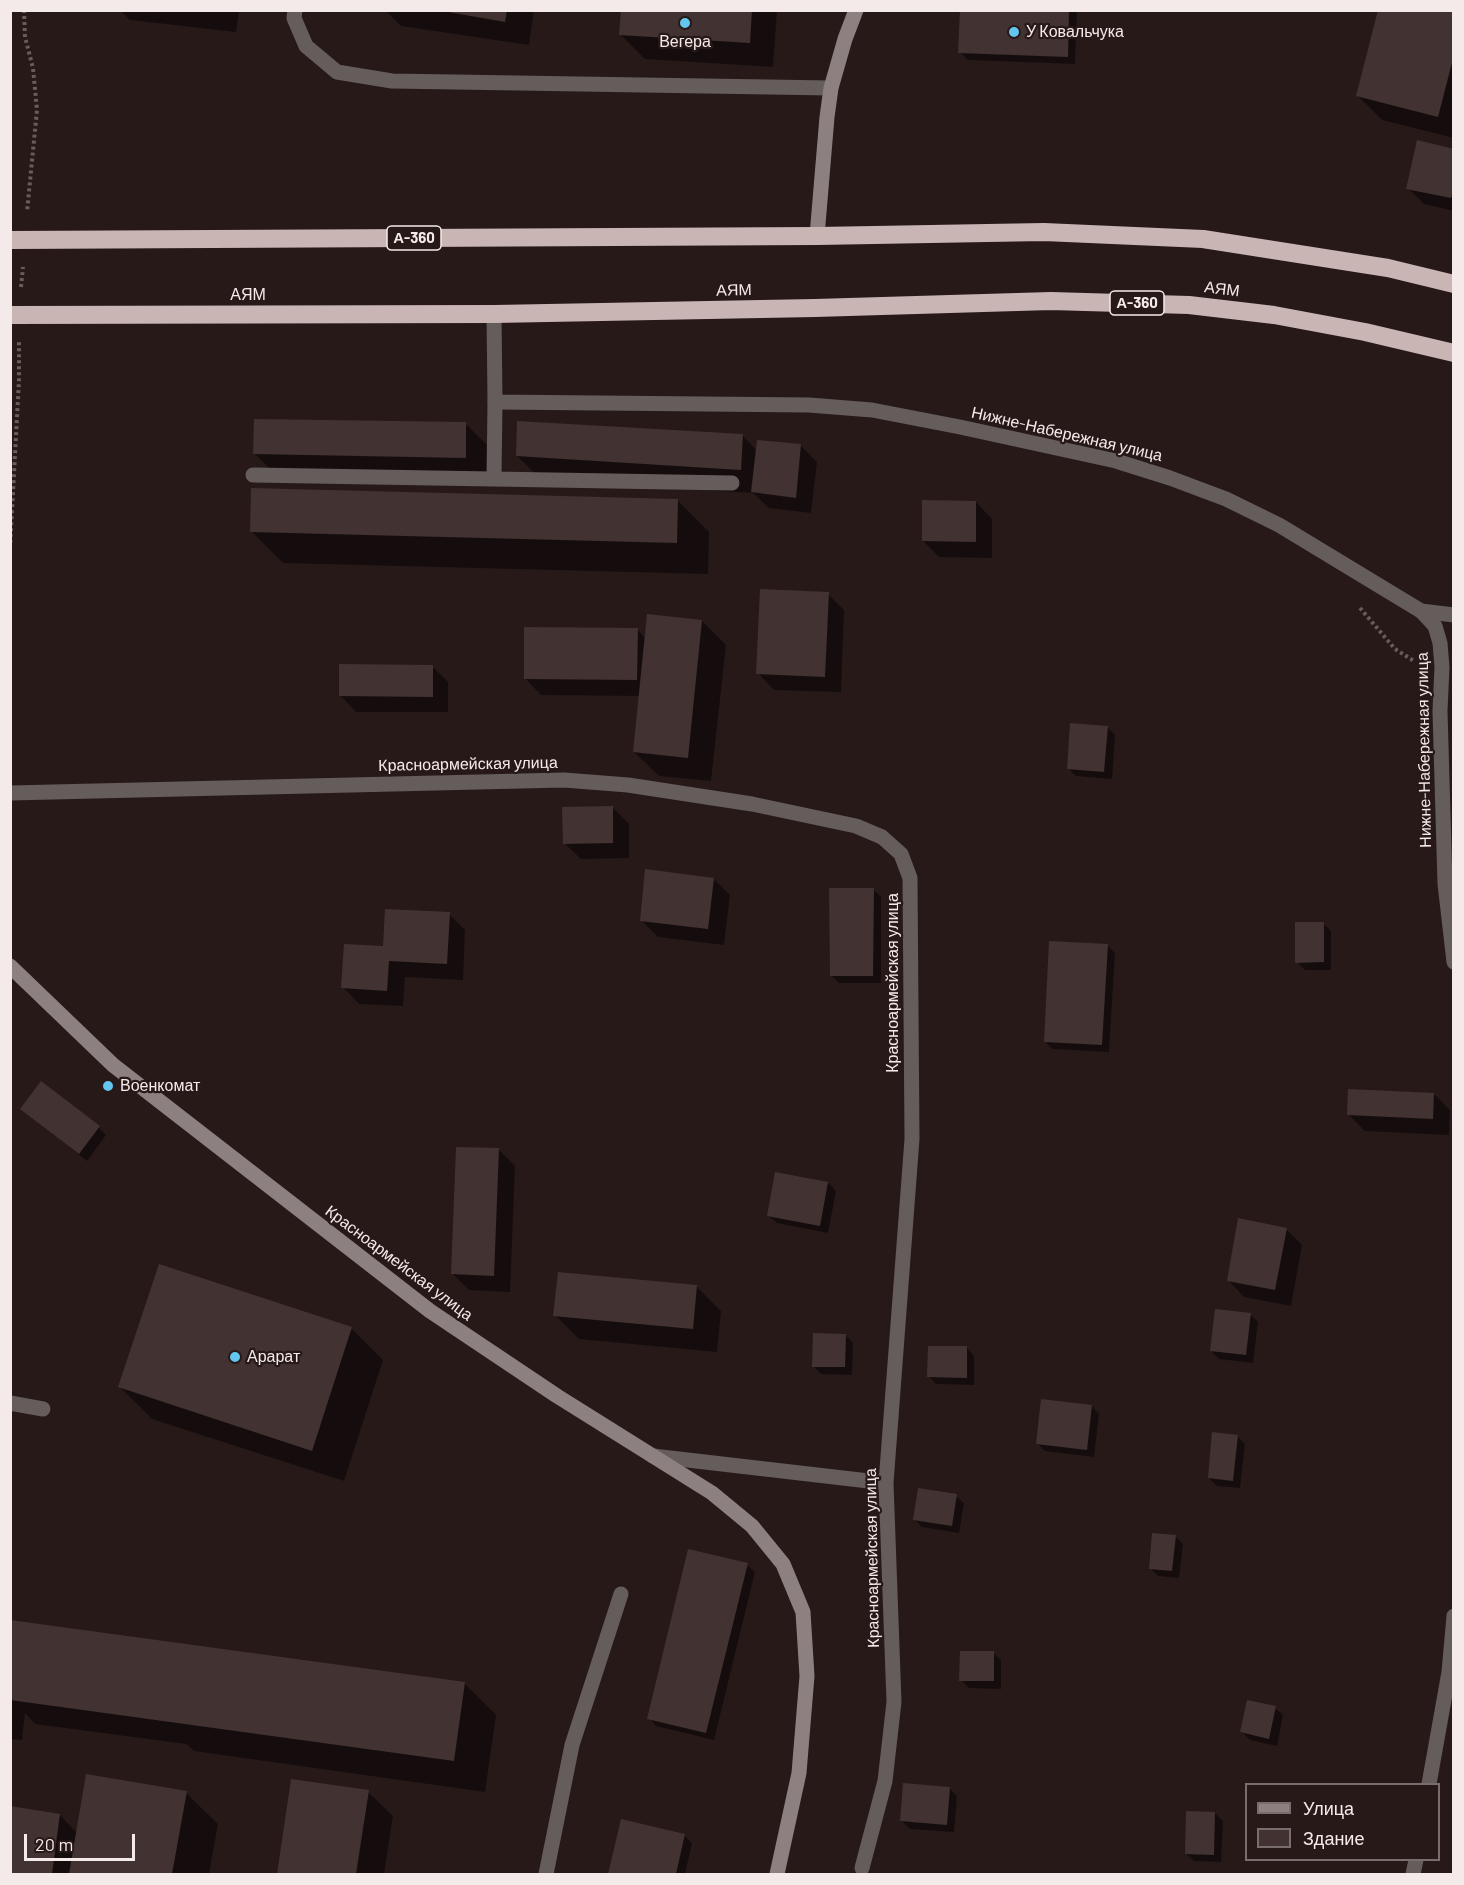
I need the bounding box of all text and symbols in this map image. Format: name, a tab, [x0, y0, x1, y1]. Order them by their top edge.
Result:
marker: Вегера	[678, 16, 692, 30]
place label: У Ковальчука	[1026, 22, 1124, 42]
marker: У Ковальчука	[1007, 25, 1021, 39]
place label: Вегера	[659, 32, 711, 52]
road number: А-360	[387, 226, 441, 250]
street label: АЯМ	[1203, 277, 1241, 301]
street label: АЯМ	[716, 280, 752, 300]
street label: АЯМ	[230, 285, 266, 305]
road number: А-360	[1110, 291, 1164, 315]
street label: Нижне-Набережная улица	[970, 403, 1164, 465]
street label: Нижне-Набережная улица	[1413, 652, 1435, 848]
street label: Красноармейская улица	[378, 753, 558, 775]
street label: Красноармейская улица	[883, 893, 903, 1073]
place label: Военкомат	[120, 1076, 200, 1096]
marker: Военкомат	[101, 1079, 115, 1093]
street label: Красноармейская улица	[322, 1201, 476, 1325]
place label: Арарат	[247, 1347, 300, 1367]
marker: Арарат	[228, 1350, 242, 1364]
street label: Красноармейская улица	[861, 1468, 883, 1648]
legend	[1245, 1783, 1440, 1861]
text: Улица	[1303, 1797, 1354, 1819]
scale bar	[27, 1822, 138, 1860]
text: Здание	[1303, 1827, 1364, 1849]
text: 20 m	[35, 1833, 73, 1855]

